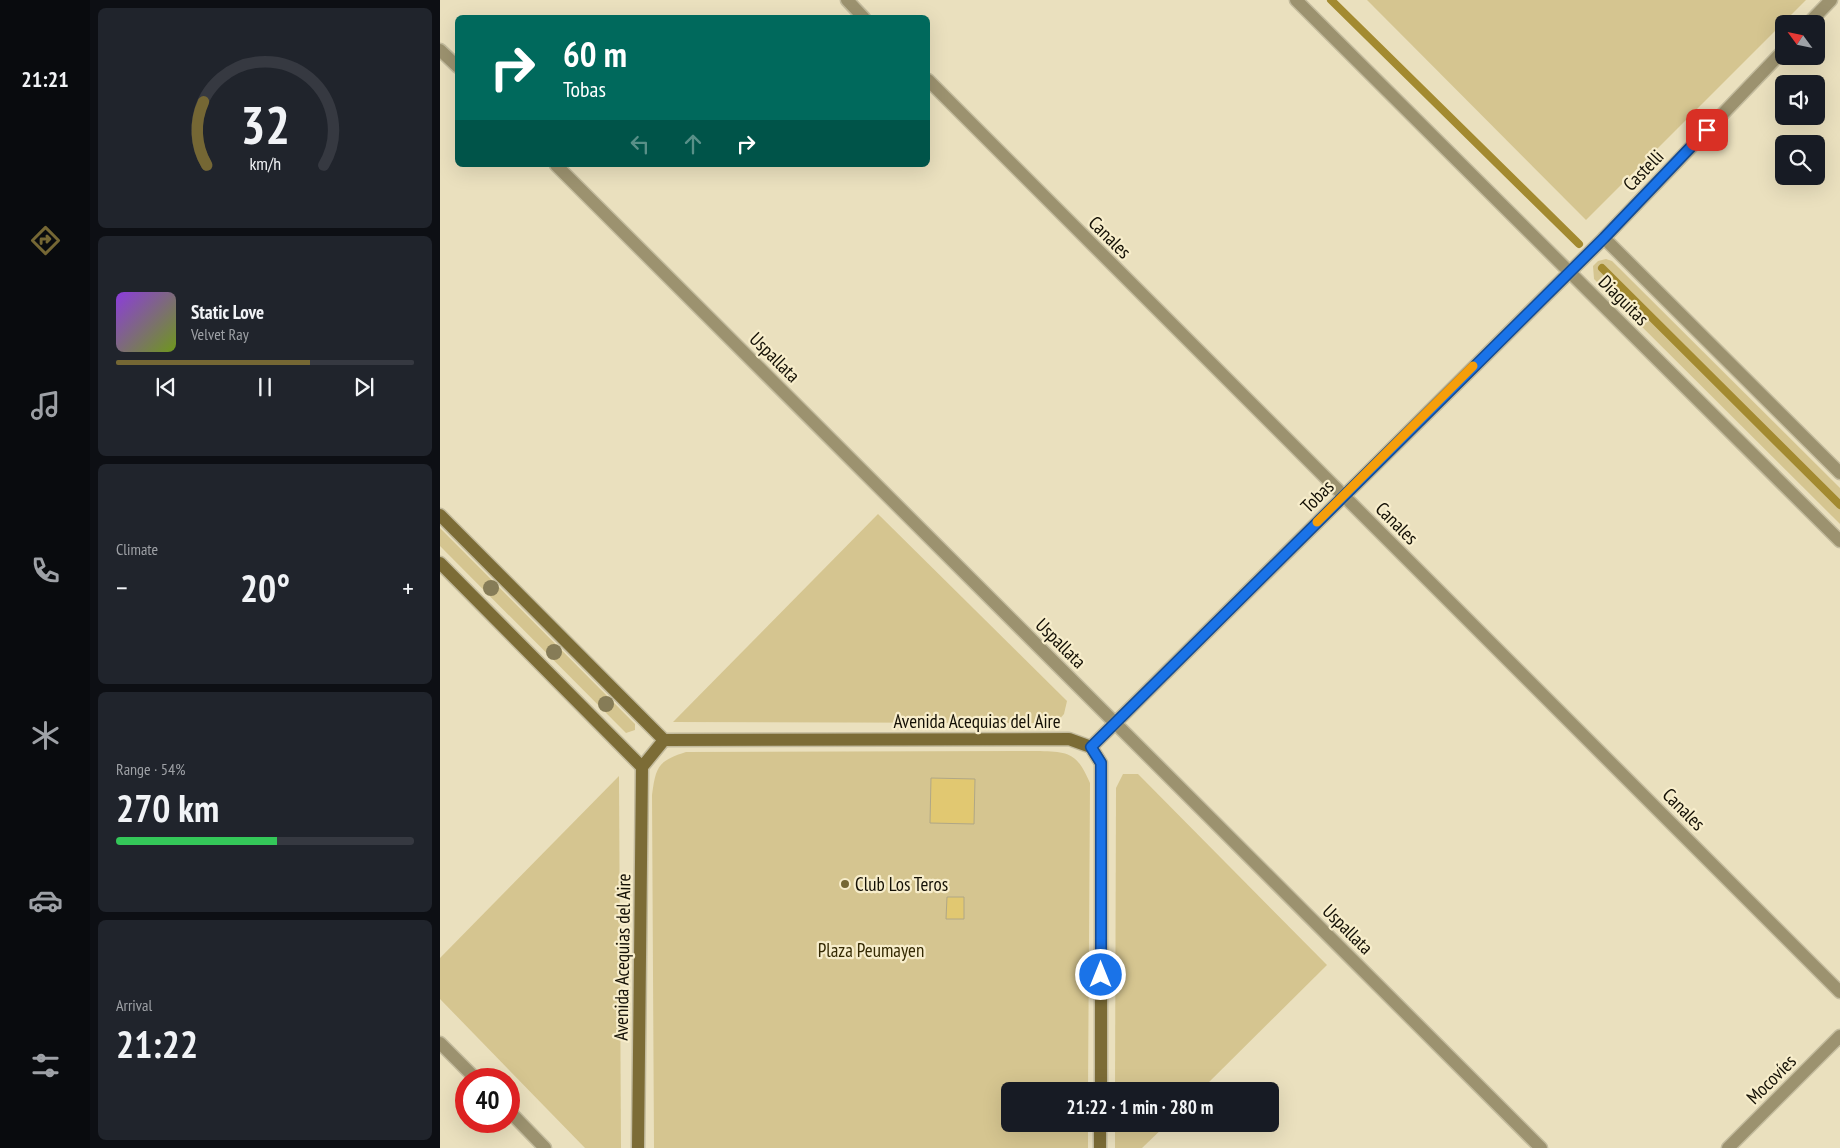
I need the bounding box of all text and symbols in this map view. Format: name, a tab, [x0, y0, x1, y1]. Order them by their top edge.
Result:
north arrow	[1775, 15, 1825, 65]
map controls	[1775, 15, 1825, 185]
text: 60 m	[563, 31, 627, 77]
icon: right	[480, 35, 545, 100]
text: 21:21	[21, 65, 69, 93]
text: Tobas	[563, 75, 606, 103]
button: sound	[1775, 75, 1825, 125]
text: 32	[240, 91, 290, 158]
pin	[1686, 109, 1728, 151]
icon: arrive	[1693, 116, 1721, 144]
icon: left	[626, 130, 654, 158]
icon: ahead	[679, 130, 707, 158]
icon: right	[732, 130, 760, 158]
button: search	[1775, 135, 1825, 185]
street label: Castelli	[1618, 144, 1668, 196]
text: km/h	[249, 152, 281, 175]
street label: Canales	[1084, 211, 1136, 263]
icon: directions	[28, 223, 63, 258]
street label: Diaguitas	[1594, 270, 1654, 330]
text: Static Love	[191, 300, 264, 324]
text: Velvet Ray	[191, 324, 249, 344]
street label: Uspallata	[745, 327, 805, 387]
icon: previous	[152, 373, 180, 401]
icon: pause	[251, 373, 279, 401]
icon: next	[350, 373, 378, 401]
icon: music	[28, 388, 63, 423]
street label: Tobas	[1295, 474, 1339, 518]
street label: Canales	[1371, 497, 1423, 549]
text: Climate	[116, 539, 158, 559]
icon: phone	[28, 553, 63, 588]
text: 20°	[240, 563, 290, 612]
text: −	[116, 569, 128, 606]
text: +	[402, 569, 414, 606]
street label: Uspallata	[1031, 613, 1091, 673]
street label: Avenida Acequias del Aire	[893, 709, 1061, 733]
icon: climate	[28, 718, 63, 753]
text: Range · 54%	[116, 759, 185, 779]
text: 270 km	[116, 783, 219, 832]
street label: Canales	[1658, 783, 1710, 835]
place label: Club Los Teros	[855, 872, 948, 896]
street label: Avenida Acequias del Aire	[609, 873, 635, 1041]
marker: Club Los Teros	[839, 878, 851, 890]
icon: car	[28, 883, 63, 918]
street label: Uspallata	[1318, 899, 1378, 959]
park label: Plaza Peumayen	[818, 938, 924, 962]
position arrow	[1074, 948, 1126, 1000]
text: Arrival	[116, 995, 152, 1015]
text: 21:22	[116, 1019, 198, 1068]
icon: filters	[28, 1048, 63, 1083]
street label: Mocovíes	[1741, 1049, 1801, 1109]
speed limit sign: 40	[455, 1068, 520, 1133]
text: 21:22 · 1 min · 280 m	[1067, 1095, 1213, 1119]

